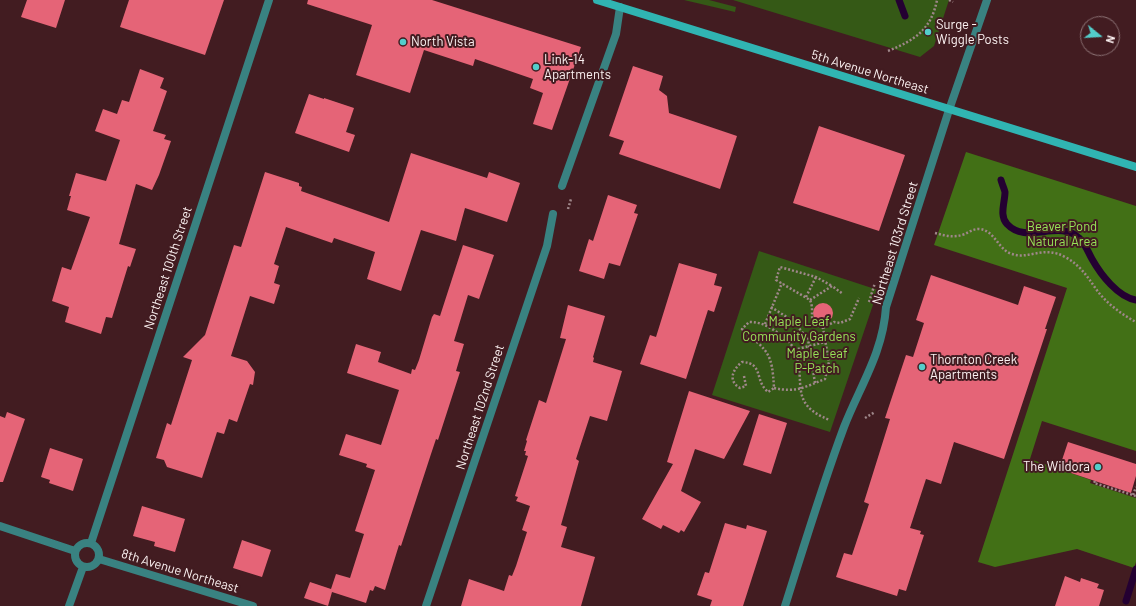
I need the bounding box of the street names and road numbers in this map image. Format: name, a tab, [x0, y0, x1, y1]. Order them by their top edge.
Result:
street label: 5th Avenue Northeast	[809, 47, 931, 97]
street label: Northeast 103rd Street	[869, 180, 921, 306]
street label: Northeast 100th Street	[141, 204, 195, 332]
street label: Northeast 102nd Street	[452, 343, 508, 471]
street label: 8th Avenue Northeast	[119, 546, 241, 596]

